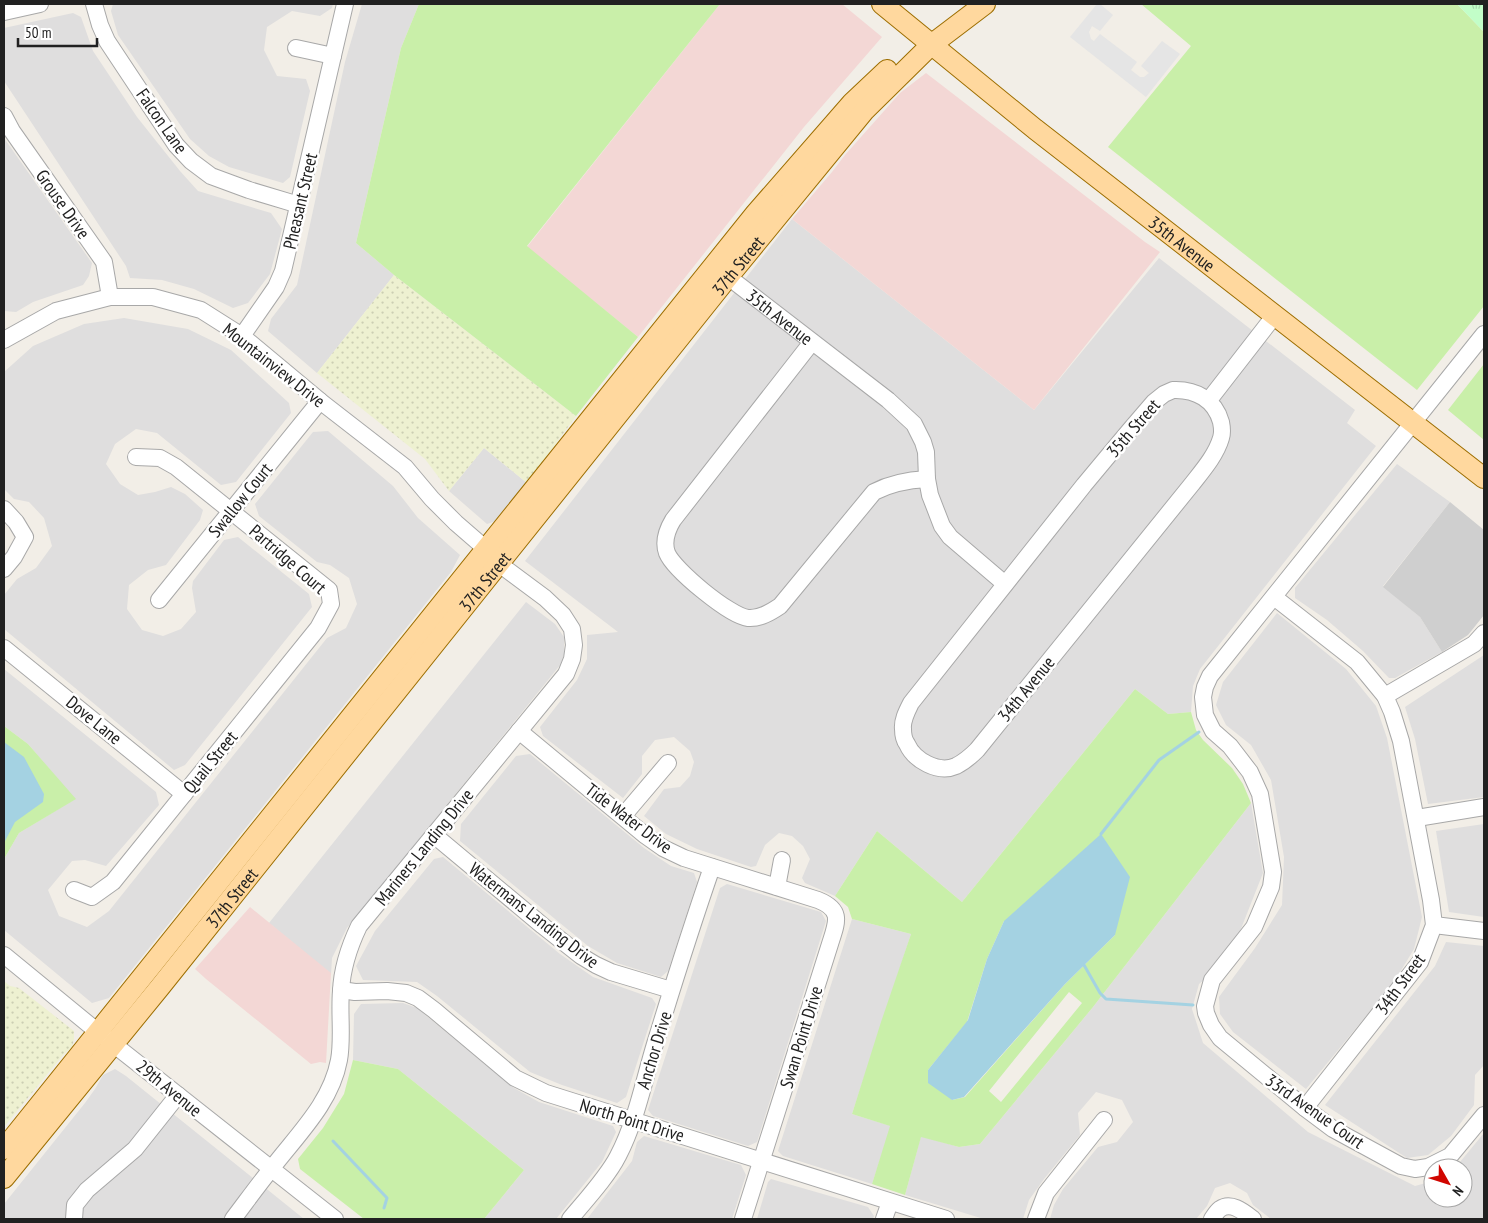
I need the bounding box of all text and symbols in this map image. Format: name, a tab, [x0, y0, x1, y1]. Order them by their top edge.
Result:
scale bar	[18, 15, 96, 47]
text: 50 m	[25, 23, 51, 42]
street label: Falcon Lane	[131, 84, 193, 158]
street label: Pheasant Street	[278, 151, 322, 251]
street label: Grouse Drive	[31, 165, 95, 243]
street label: 35th Avenue	[1144, 210, 1220, 276]
street label: 37th Street	[707, 231, 769, 300]
street label: 35th Avenue	[742, 284, 818, 350]
street label: Mountainview Drive	[218, 318, 330, 412]
street label: 35th Street	[1101, 394, 1165, 462]
street label: Swallow Court	[203, 458, 277, 542]
street label: Partridge Court	[245, 519, 331, 599]
street label: 37th Street	[454, 547, 515, 616]
street label: 34th Avenue	[993, 651, 1059, 727]
street label: Dove Lane	[61, 691, 127, 749]
street label: Quail Street	[178, 726, 242, 798]
street label: Tide Water Drive	[581, 778, 677, 858]
street label: Mariners Landing Drive	[370, 784, 478, 910]
street label: Watermans Landing Drive	[464, 857, 604, 973]
street label: 37th Street	[201, 863, 262, 932]
street label: 34th Street	[1370, 949, 1430, 1019]
street label: Swan Point Drive	[775, 983, 827, 1091]
street label: Anchor Drive	[631, 1008, 677, 1092]
street label: 29th Avenue	[131, 1055, 207, 1121]
street label: 33rd Avenue Court	[1261, 1069, 1369, 1153]
street label: North Point Drive	[577, 1093, 687, 1147]
north arrow	[1423, 1158, 1473, 1208]
text: N	[1449, 1183, 1467, 1200]

